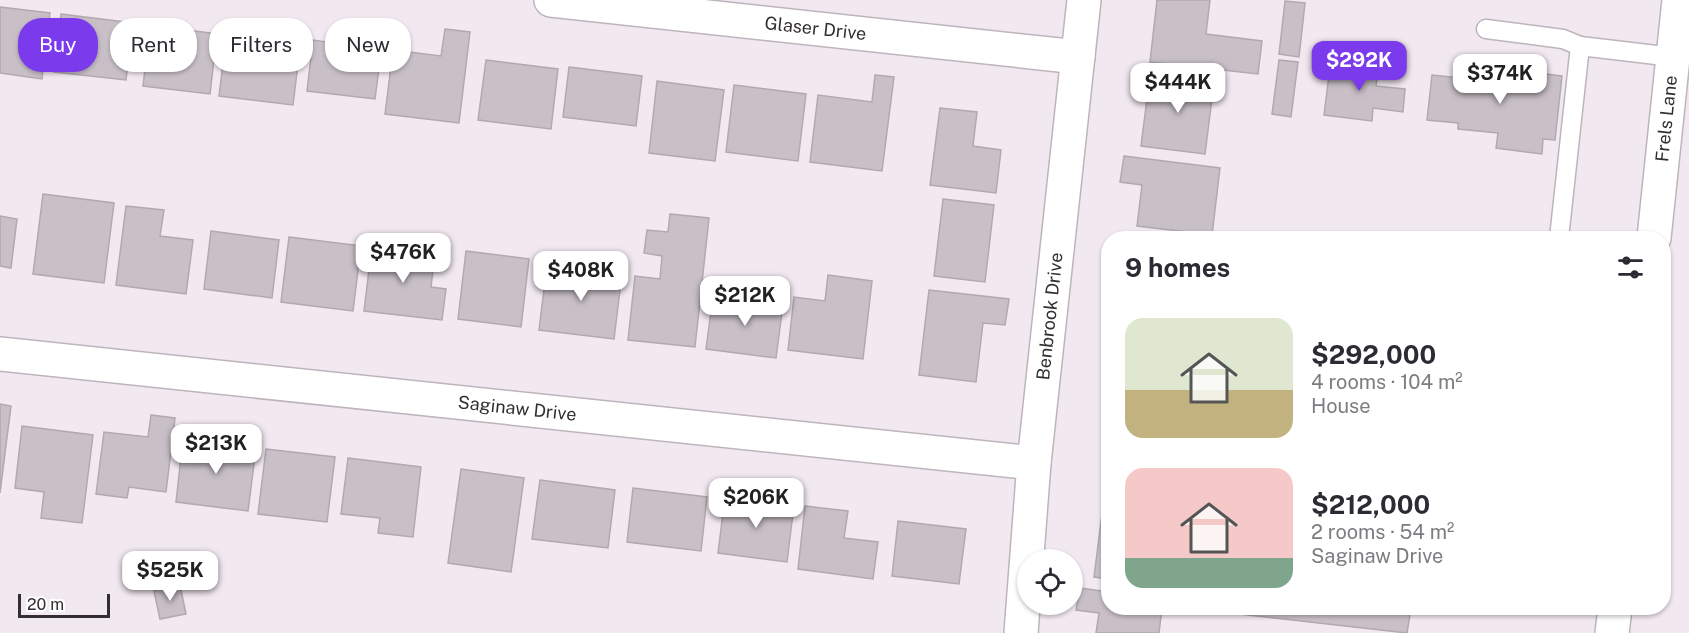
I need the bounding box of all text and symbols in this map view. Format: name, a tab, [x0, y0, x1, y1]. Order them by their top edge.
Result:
street label: Glaser Drive	[764, 12, 867, 44]
chip: Buy	[18, 18, 98, 72]
chip: Rent	[110, 18, 197, 72]
chip: Filters	[209, 18, 313, 72]
chip: New	[325, 18, 411, 72]
pin: $292K	[1317, 41, 1401, 92]
text: $292K	[1326, 48, 1392, 72]
pin: $374K	[1458, 54, 1542, 105]
text: $374K	[1467, 61, 1533, 85]
pin: $444K	[1136, 63, 1220, 114]
text: $444K	[1144, 70, 1212, 94]
street label: Frels Lane	[1651, 74, 1681, 163]
pin: $476K	[361, 233, 445, 284]
text: $476K	[370, 240, 436, 264]
pin: $408K	[539, 251, 623, 302]
street label: Benbrook Drive	[1032, 251, 1067, 381]
icon: filters	[1614, 251, 1647, 284]
text: 9 homes	[1125, 252, 1230, 283]
text: $408K	[547, 258, 615, 282]
pin: $212K	[703, 276, 787, 327]
text: $212K	[714, 283, 776, 307]
text: $292,000	[1311, 339, 1436, 370]
icon: home	[1173, 342, 1245, 414]
text: 4 rooms · 104 m²	[1311, 370, 1463, 394]
street label: Saginaw Drive	[457, 391, 578, 425]
text: House	[1311, 394, 1371, 418]
pin: $213K	[174, 424, 258, 475]
text: $213K	[185, 431, 247, 455]
pin: $206K	[714, 478, 798, 529]
text: $206K	[723, 485, 789, 509]
text: $212,000	[1311, 489, 1430, 520]
icon: home	[1173, 492, 1245, 564]
text: 2 rooms · 54 m²	[1311, 520, 1454, 544]
text: Saginaw Drive	[1311, 544, 1443, 568]
map controls	[1017, 549, 1083, 615]
button: locate	[1017, 549, 1083, 615]
pin: $525K	[128, 551, 212, 602]
text: $525K	[136, 558, 204, 582]
scale bar	[18, 591, 110, 618]
text: 20 m	[27, 595, 64, 614]

